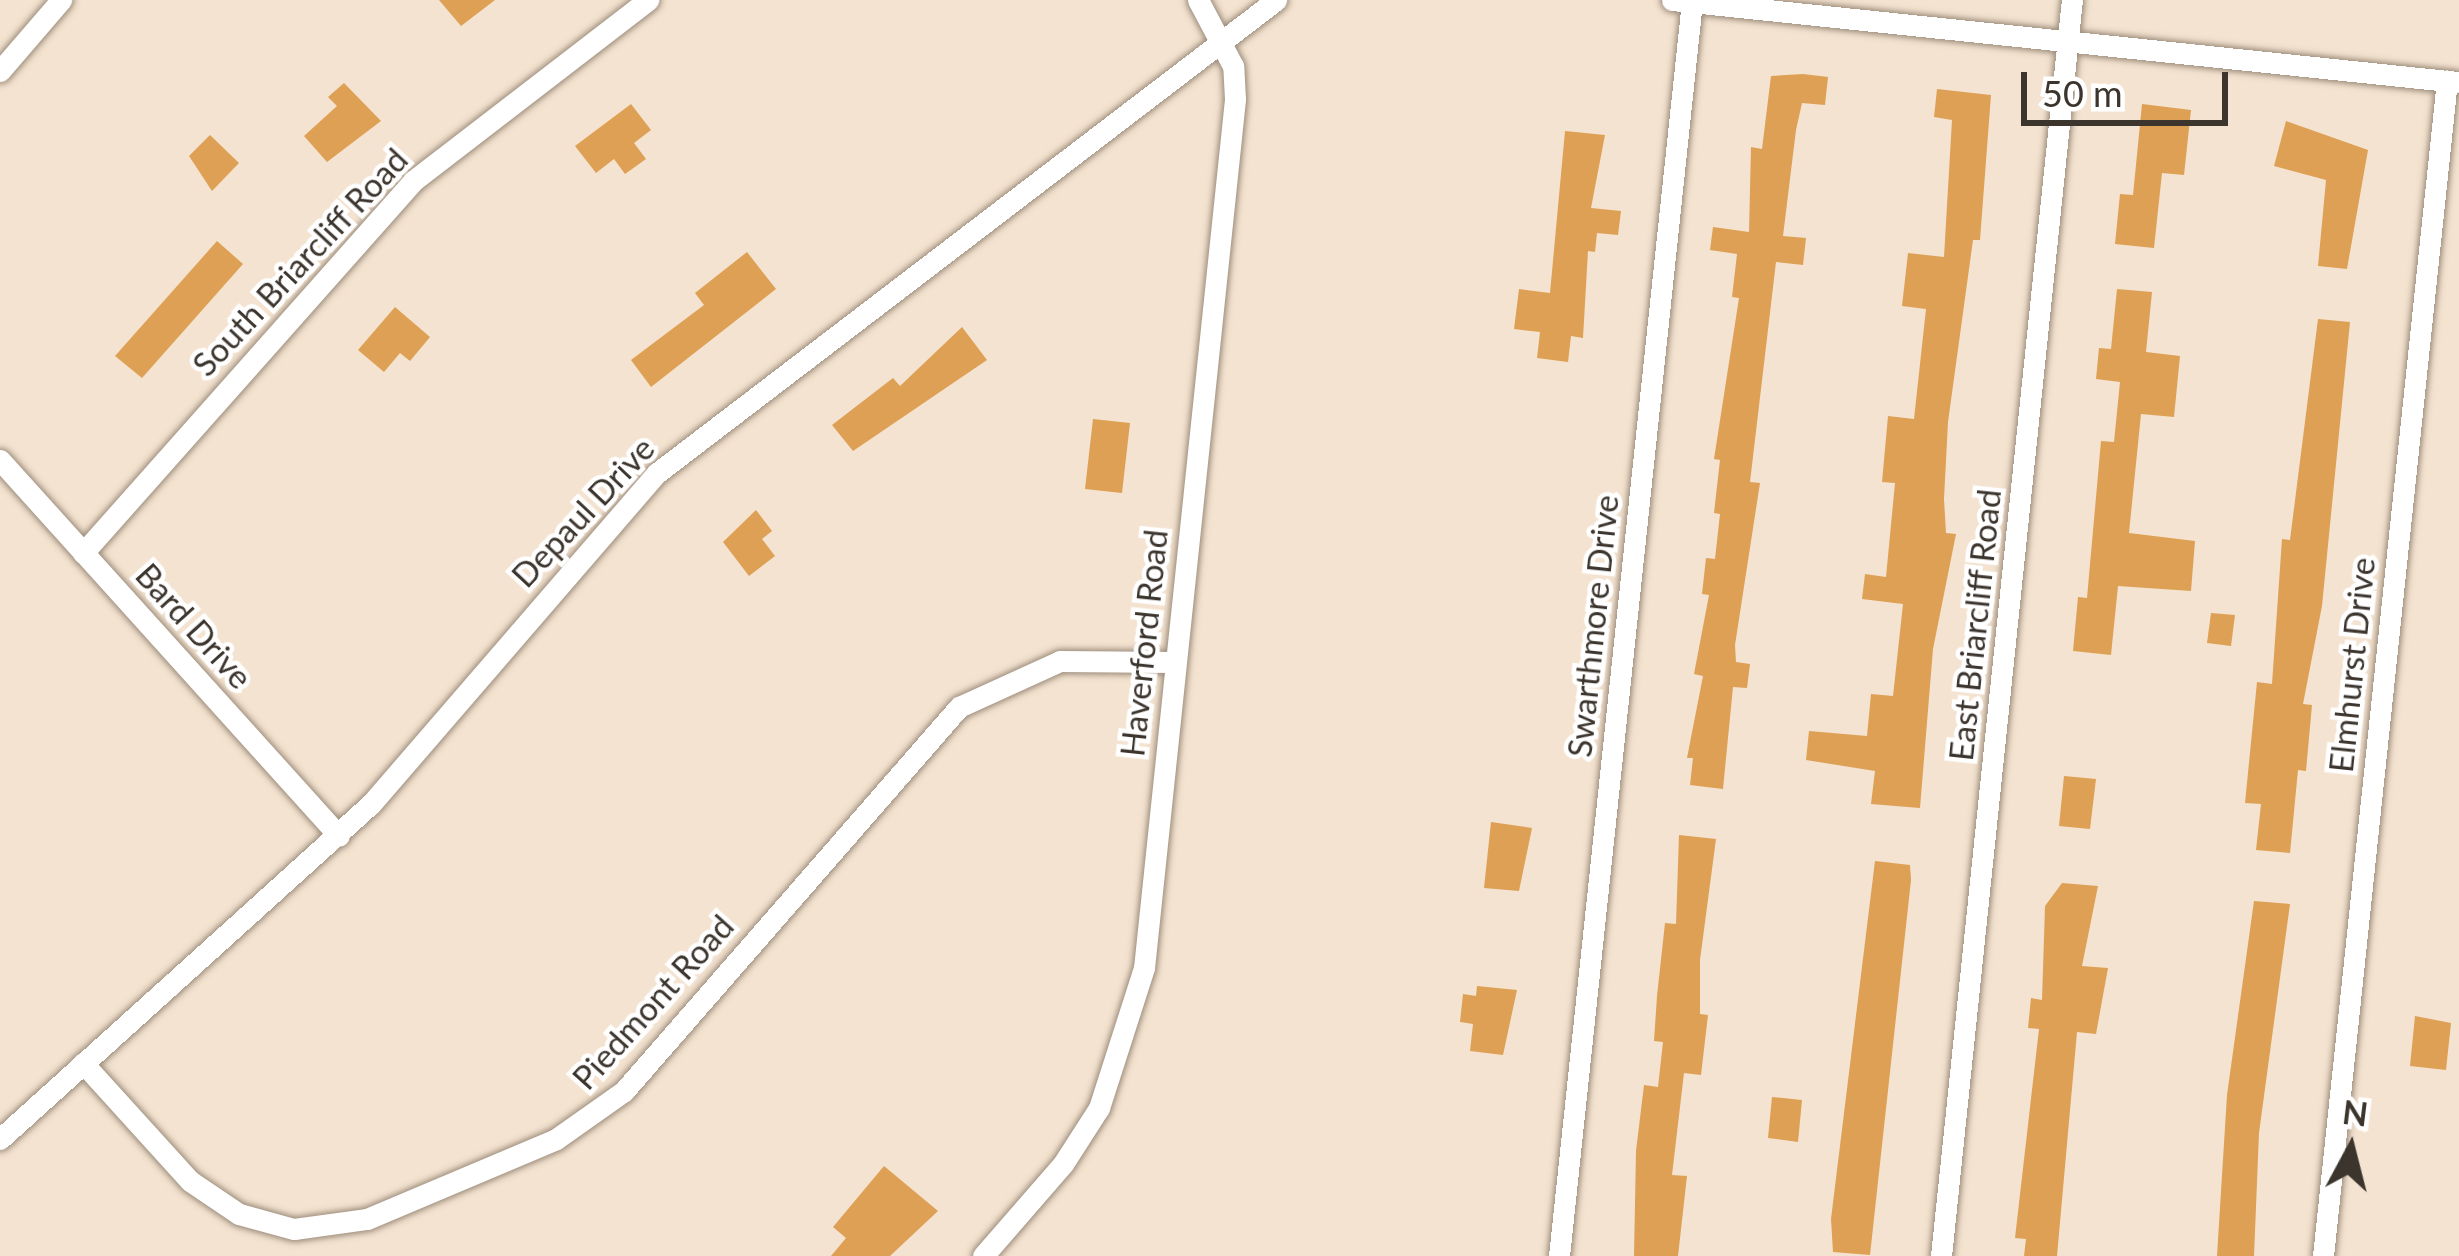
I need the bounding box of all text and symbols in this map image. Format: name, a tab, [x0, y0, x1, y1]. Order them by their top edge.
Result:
scale bar	[2027, 48, 2234, 122]
text: 50 m	[2042, 71, 2123, 115]
street label: South Briarcliff Road	[184, 140, 416, 384]
street label: Depaul Drive	[504, 429, 662, 595]
street label: East Briarcliff Road	[1941, 487, 2009, 763]
street label: Swarthmore Drive	[1560, 493, 1626, 759]
street label: Haverford Road	[1112, 528, 1176, 758]
street label: Bard Drive	[128, 555, 260, 697]
street label: Elmhurst Drive	[2321, 556, 2383, 774]
street label: Piedmont Road	[564, 907, 742, 1097]
north arrow	[2291, 1088, 2411, 1208]
text: N	[2340, 1091, 2370, 1134]

